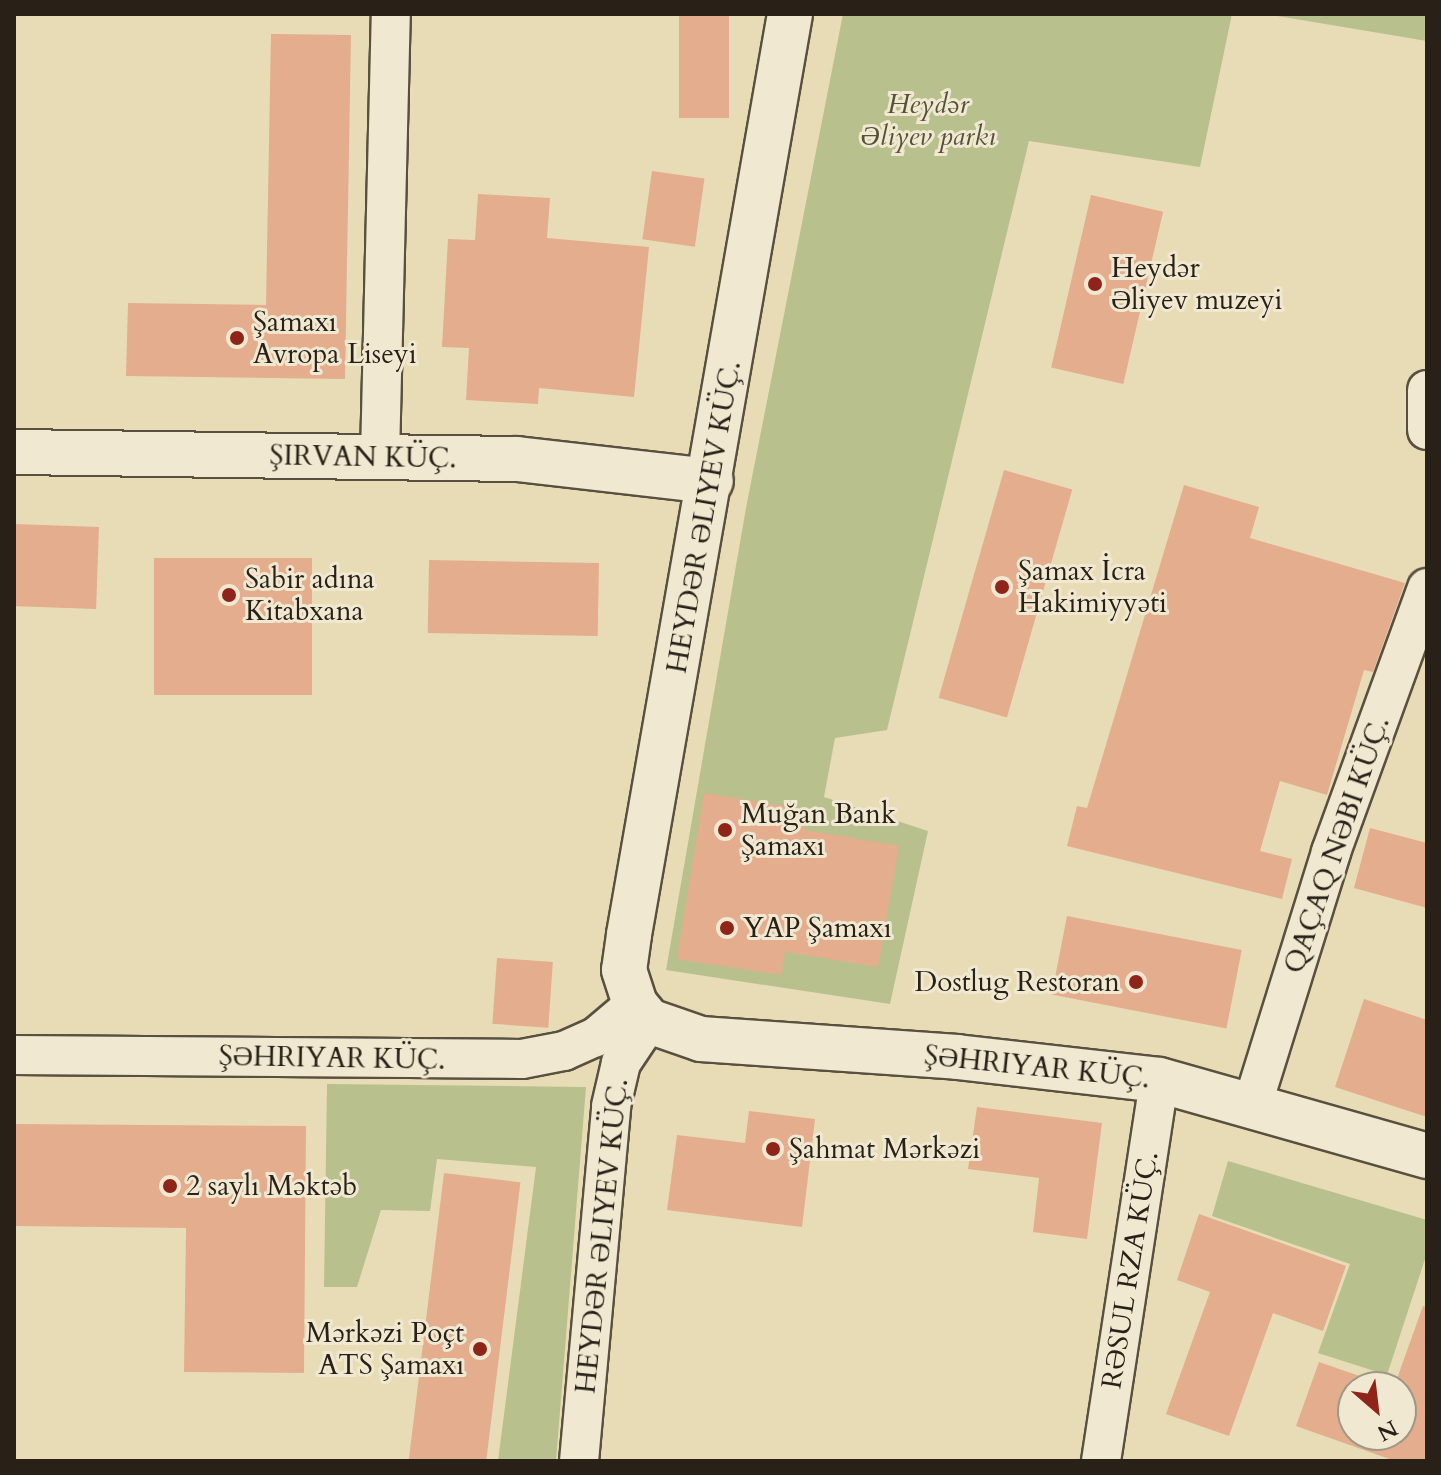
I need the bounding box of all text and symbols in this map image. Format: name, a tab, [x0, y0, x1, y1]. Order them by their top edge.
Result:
park label: Heydər Əliyev parkı	[860, 87, 996, 153]
place label: Heydər Əliyev muzeyi	[1111, 251, 1282, 317]
marker: Heydər Əliyev muzeyi	[1086, 275, 1104, 293]
place label: Şamaxı Avropa Liseyi	[253, 305, 417, 371]
marker: Şamaxı Avropa Liseyi	[228, 329, 246, 347]
street label: HEYDƏR ƏLIYEV KÜÇ.	[660, 358, 748, 676]
street label: ŞIRVAN KÜÇ.	[269, 439, 457, 475]
place label: Şamax İcra Hakimiyyəti	[1018, 554, 1167, 620]
place label: Sabir adına Kitabxana	[245, 562, 375, 628]
marker: Şamax İcra Hakimiyyəti	[993, 578, 1011, 596]
marker: Sabir adına Kitabxana	[220, 586, 238, 604]
street label: QAÇAQ NƏBI KÜÇ.	[1277, 712, 1397, 978]
place label: Muğan Bank Şamaxı	[741, 797, 896, 863]
marker: Muğan Bank Şamaxı	[716, 821, 734, 839]
place label: YAP Şamaxı	[743, 911, 892, 945]
marker: YAP Şamaxı	[718, 919, 736, 937]
place label: Dostlug Restoran	[915, 965, 1120, 999]
marker: Dostlug Restoran	[1127, 973, 1145, 991]
street label: ŞƏHRIYAR KÜÇ.	[923, 1038, 1151, 1096]
street label: ŞƏHRIYAR KÜÇ.	[218, 1039, 446, 1077]
street label: HEYDƏR ƏLIYEV KÜÇ.	[569, 1077, 635, 1395]
place label: Şahmat Mərkəzi	[789, 1132, 980, 1166]
marker: Şahmat Mərkəzi	[764, 1140, 782, 1158]
street label: RƏSUL RZA KÜÇ.	[1095, 1149, 1165, 1391]
place label: 2 saylı Məktəb	[186, 1169, 357, 1203]
marker: 2 saylı Məktəb	[161, 1177, 179, 1195]
place label: Mərkəzi Poçt ATS Şamaxı	[306, 1316, 464, 1382]
marker: Mərkəzi Poçt ATS Şamaxı	[471, 1340, 489, 1358]
north arrow	[1337, 1371, 1417, 1451]
text: N	[1372, 1413, 1403, 1448]

